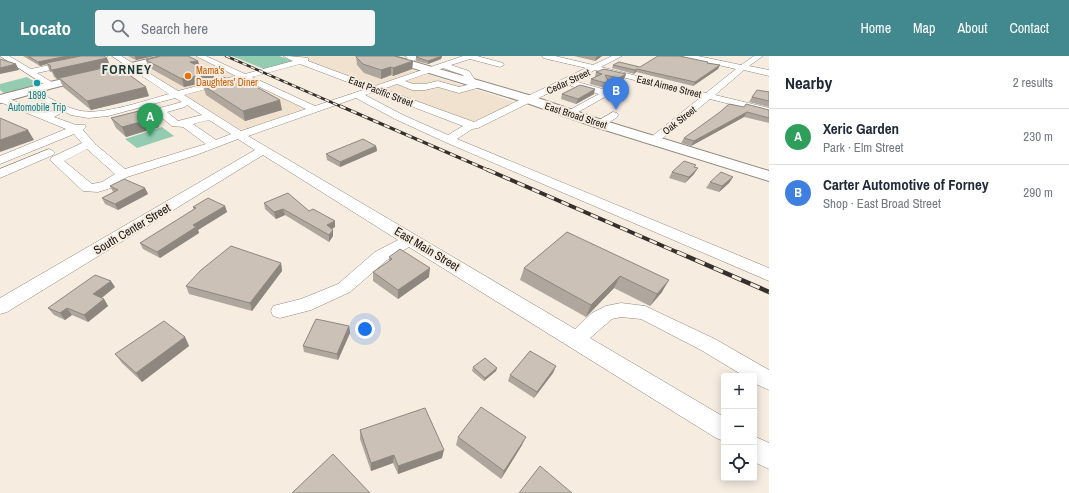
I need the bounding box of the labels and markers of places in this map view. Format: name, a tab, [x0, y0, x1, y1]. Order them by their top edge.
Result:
place label: Mama's Daughters' Diner	[196, 64, 258, 89]
marker: Mama's Daughters' Diner	[183, 71, 193, 81]
pin: B	[603, 77, 629, 110]
marker: 1899 Automobile Trip	[32, 78, 42, 88]
place label: 1899 Automobile Trip	[7, 89, 66, 114]
pin: A	[137, 103, 163, 136]

